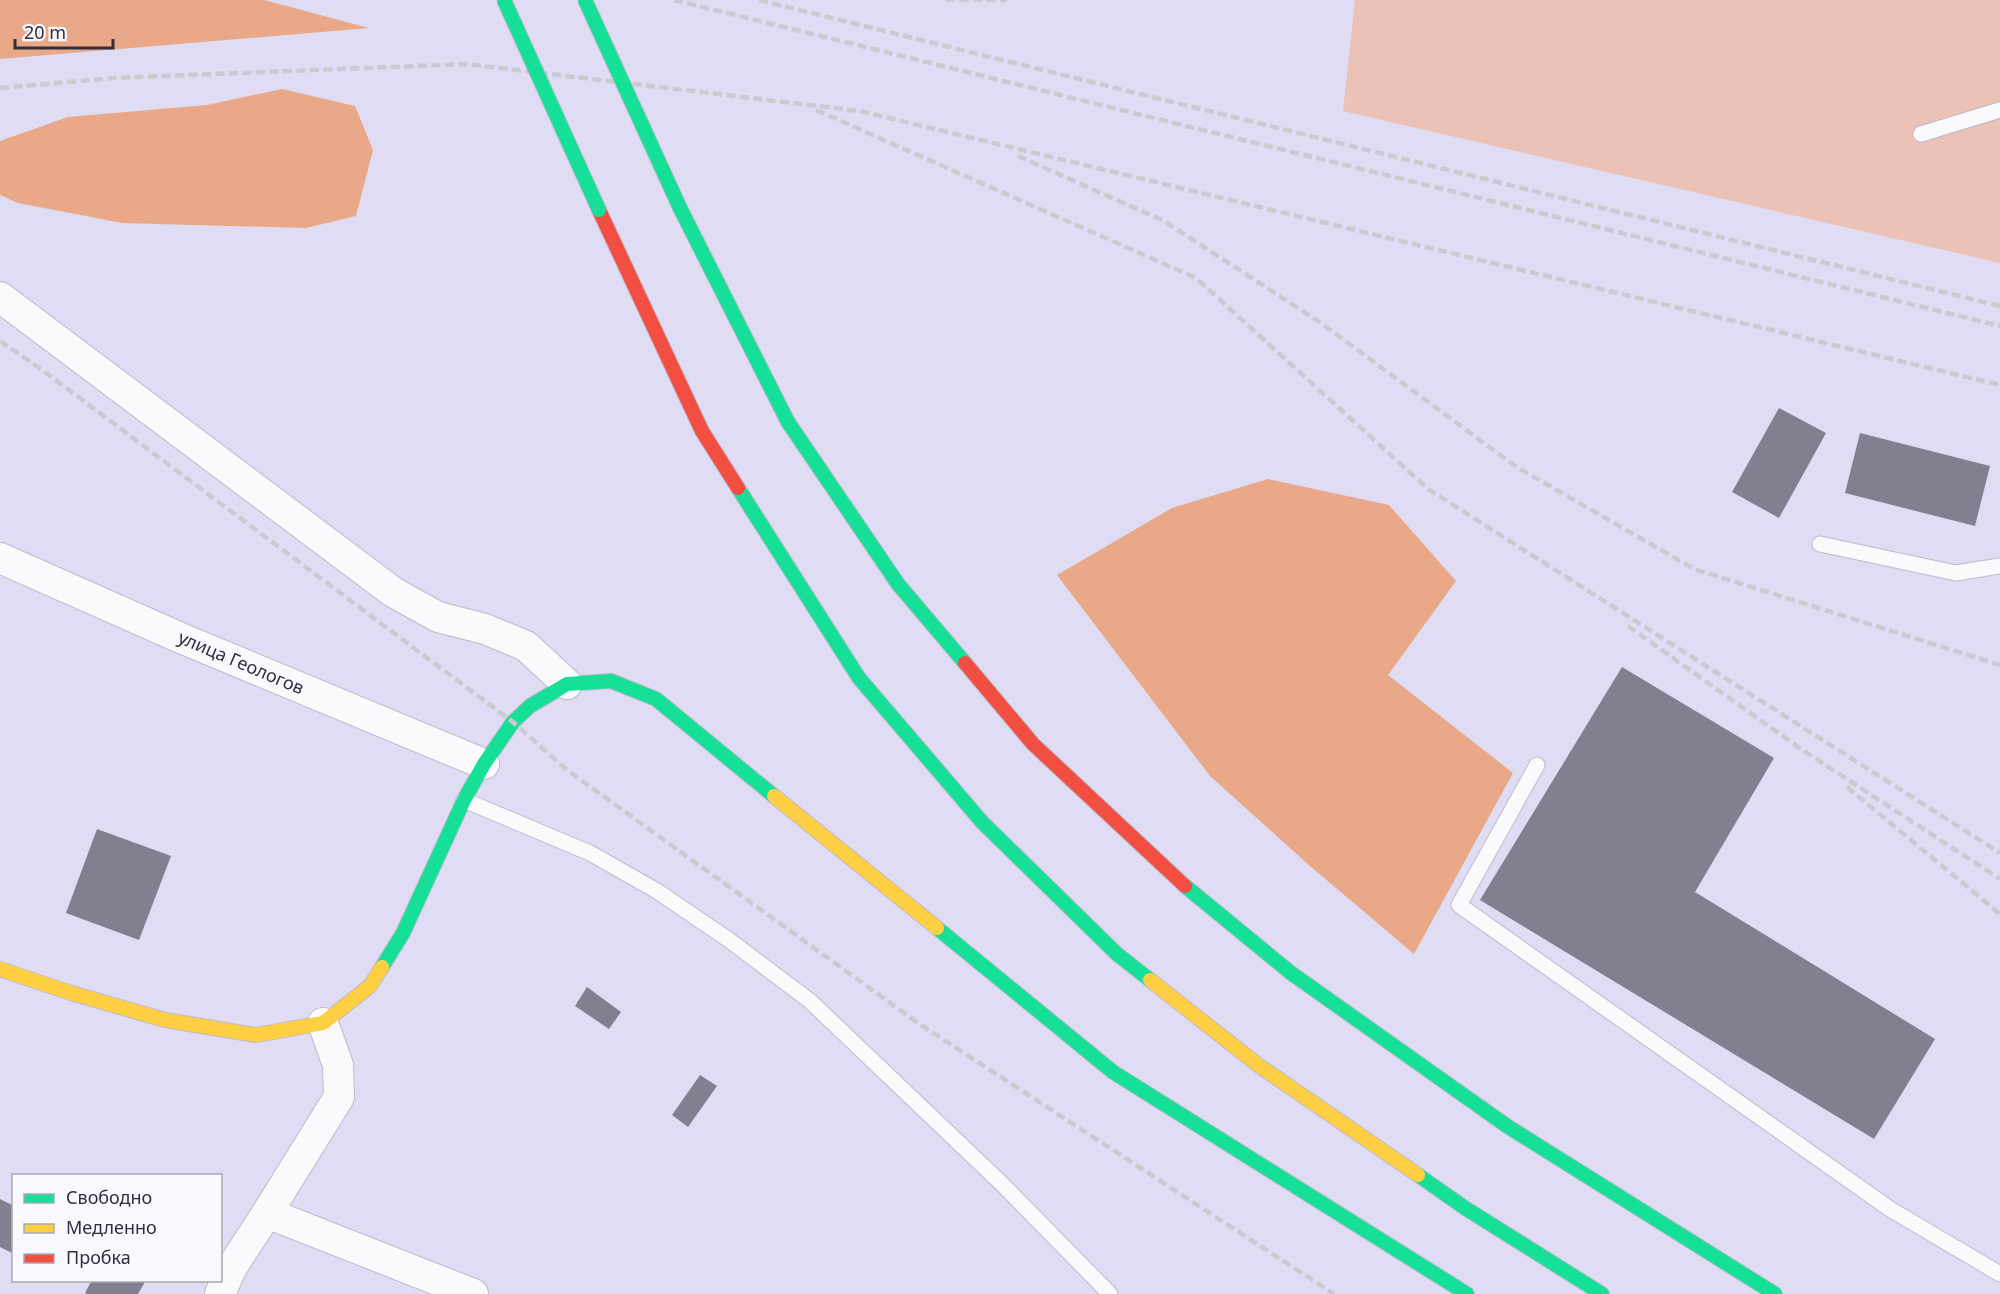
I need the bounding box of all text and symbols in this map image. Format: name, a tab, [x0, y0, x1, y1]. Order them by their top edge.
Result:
scale bar	[15, 12, 112, 50]
text: 20 m	[24, 20, 66, 44]
street label: улица Геологов	[175, 625, 308, 699]
legend	[12, 1174, 222, 1282]
text: Свободно	[66, 1185, 152, 1209]
text: Медленно	[66, 1215, 157, 1239]
text: Пробка	[66, 1245, 131, 1269]

